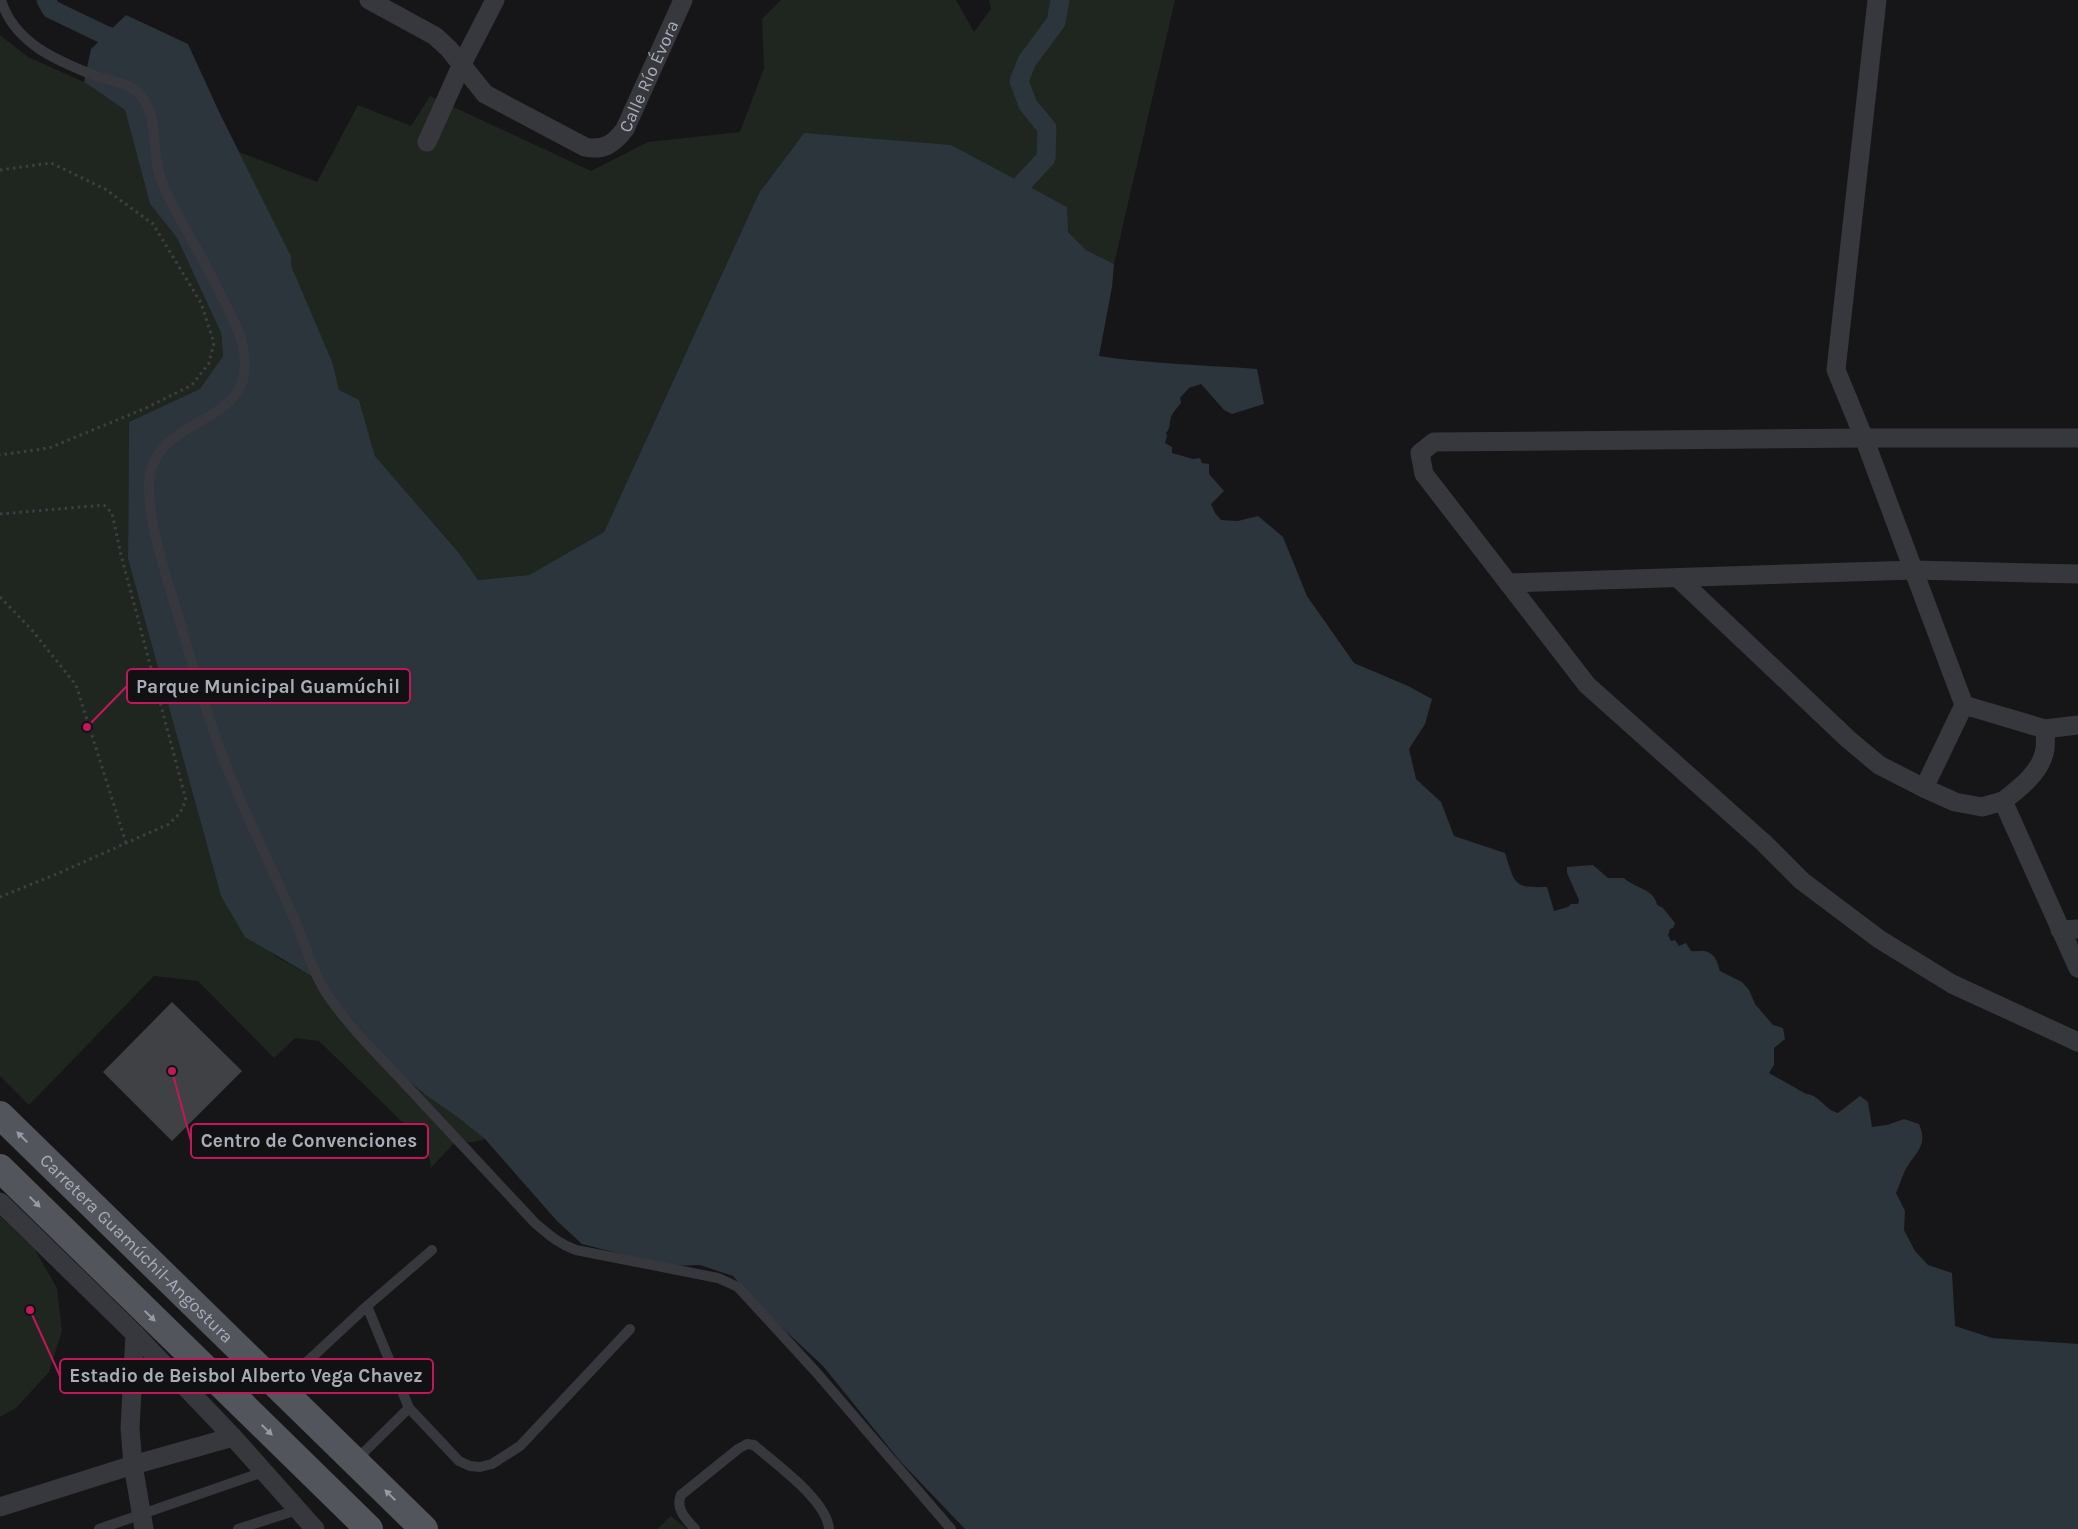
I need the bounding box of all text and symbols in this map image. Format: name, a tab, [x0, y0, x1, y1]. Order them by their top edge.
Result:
street label: Calle Río Évora	[614, 17, 683, 136]
callout: Parque Municipal Guamúchil	[127, 669, 410, 703]
text: Parque Municipal Guamúchil	[136, 676, 400, 698]
callout: Centro de Convenciones	[191, 1124, 428, 1158]
text: Centro de Convenciones	[201, 1130, 417, 1152]
one-way arrow	[16, 1132, 28, 1144]
street label: Carretera Guamúchil-Angostura	[35, 1149, 238, 1348]
one-way arrow	[29, 1196, 41, 1208]
one-way arrow	[144, 1310, 156, 1322]
callout: Estadio de Beisbol Alberto Vega Chavez	[60, 1359, 433, 1393]
text: Estadio de Beisbol Alberto Vega Chavez	[69, 1365, 423, 1387]
one-way arrow	[260, 1423, 272, 1435]
one-way arrow	[384, 1489, 396, 1501]

